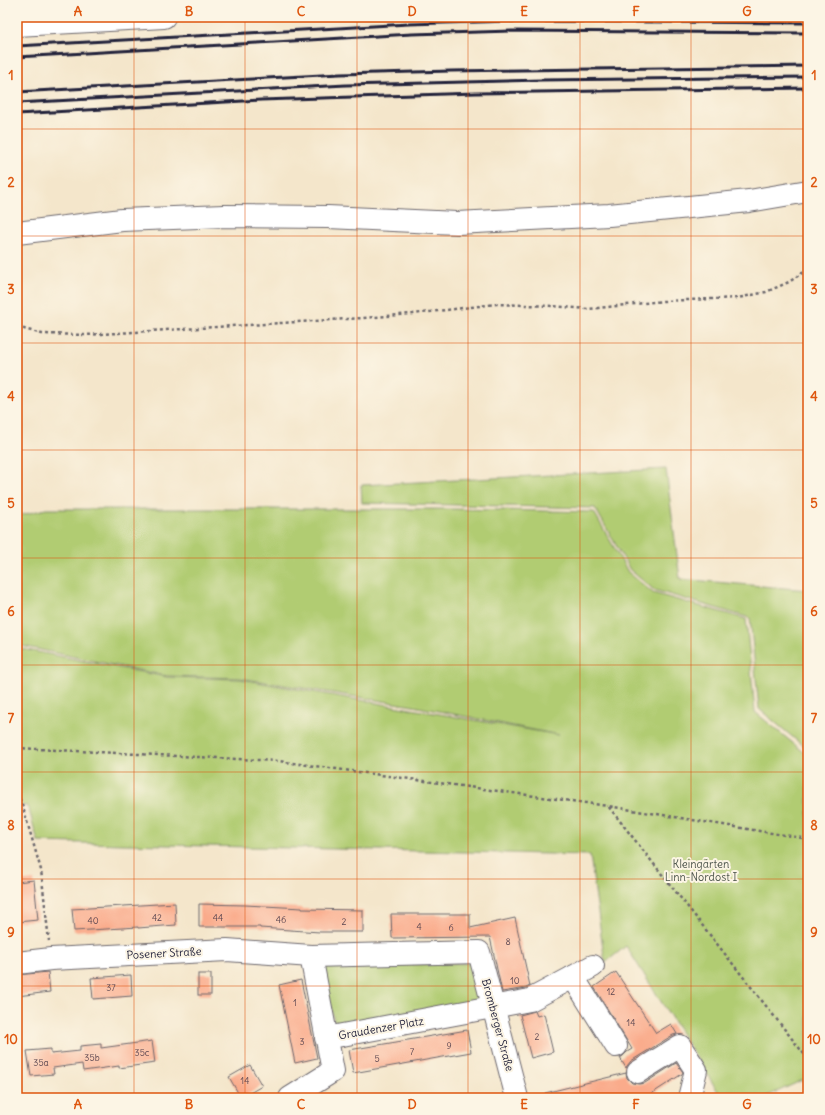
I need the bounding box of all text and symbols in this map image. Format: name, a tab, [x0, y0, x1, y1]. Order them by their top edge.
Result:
text: A	[74, 3, 83, 20]
text: B	[185, 3, 194, 20]
text: C	[297, 3, 306, 20]
text: D	[407, 3, 417, 20]
text: E	[520, 3, 528, 20]
text: F	[632, 3, 640, 20]
text: G	[742, 3, 752, 20]
text: 1	[8, 67, 14, 84]
text: 1	[811, 67, 817, 84]
text: 2	[7, 174, 15, 191]
text: 2	[810, 174, 818, 191]
text: 3	[7, 281, 15, 298]
text: 3	[810, 281, 818, 298]
text: 4	[7, 388, 15, 405]
text: 4	[810, 388, 818, 405]
text: 5	[7, 495, 15, 512]
text: 5	[810, 495, 818, 512]
text: 6	[7, 603, 15, 620]
text: 6	[810, 603, 818, 620]
text: 7	[8, 710, 15, 727]
text: 7	[811, 710, 818, 727]
text: 8	[7, 817, 15, 834]
text: 8	[810, 817, 818, 834]
park label: Kleingärten Linn-Nordost I	[665, 857, 738, 884]
house number: 42	[152, 912, 162, 923]
house number: 44	[213, 912, 223, 923]
house number: 46	[276, 914, 286, 925]
house number: 40	[87, 915, 99, 926]
house number: 2	[342, 916, 347, 927]
house number: 4	[416, 921, 422, 932]
house number: 6	[448, 922, 454, 933]
text: 9	[7, 924, 15, 941]
text: 9	[810, 924, 818, 941]
house number: 8	[505, 936, 511, 947]
street label: Posener Straße	[126, 944, 202, 962]
house number: 10	[510, 975, 520, 986]
street label: Bromberger Straße	[479, 977, 517, 1073]
house number: 37	[106, 982, 116, 993]
house number: 12	[607, 986, 615, 997]
house number: 1	[293, 997, 297, 1008]
street label: Graudenzer Platz	[337, 1014, 425, 1042]
house number: 14	[627, 1017, 635, 1028]
text: 10	[4, 1031, 18, 1048]
house number: 2	[535, 1031, 540, 1042]
text: 10	[807, 1031, 821, 1048]
house number: 3	[299, 1036, 305, 1047]
house number: 9	[446, 1040, 452, 1051]
house number: 7	[410, 1046, 415, 1057]
house number: 35c	[135, 1047, 150, 1058]
house number: 35b	[84, 1052, 100, 1063]
house number: 5	[374, 1053, 380, 1064]
house number: 35a	[33, 1057, 49, 1068]
house number: 14	[241, 1075, 249, 1086]
text: A	[74, 1096, 83, 1113]
text: B	[185, 1096, 194, 1113]
text: C	[297, 1096, 306, 1113]
text: D	[407, 1096, 417, 1113]
text: E	[520, 1096, 528, 1113]
text: F	[632, 1096, 640, 1113]
text: G	[742, 1096, 752, 1113]

